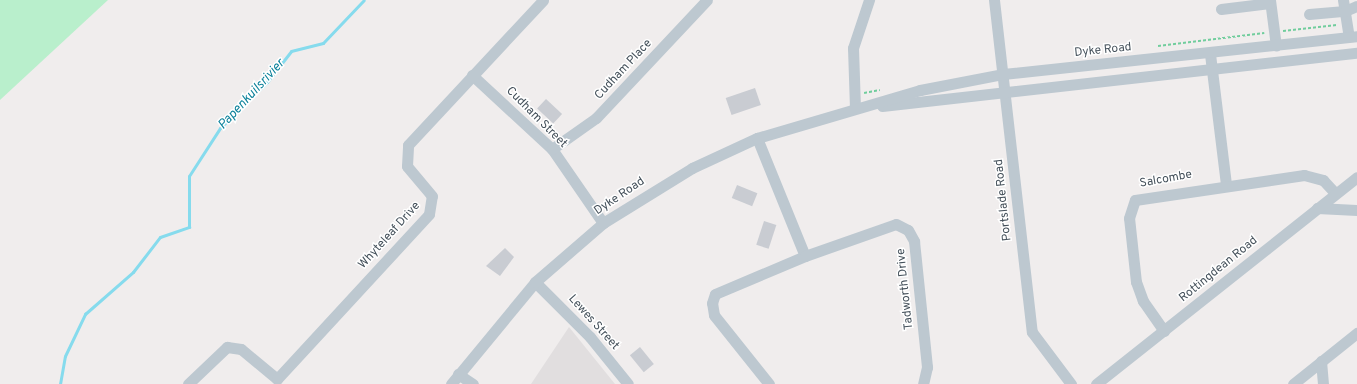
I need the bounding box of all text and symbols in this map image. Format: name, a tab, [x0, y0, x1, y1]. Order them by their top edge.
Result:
street label: Cudham Place	[592, 37, 656, 103]
street label: Dyke Road	[1074, 41, 1132, 61]
water label: Papenkuilsrivier	[215, 57, 289, 133]
street label: Cudham Street	[502, 84, 570, 152]
street label: Portslade Road	[993, 158, 1015, 242]
street label: Salcombe	[1139, 168, 1193, 192]
street label: Dyke Road	[592, 175, 648, 219]
street label: Whyteleaf Drive	[356, 200, 424, 272]
street label: Rottingdean Road	[1177, 234, 1261, 306]
street label: Tadworth Drive	[895, 248, 917, 330]
street label: Lewes Street	[564, 292, 622, 354]

